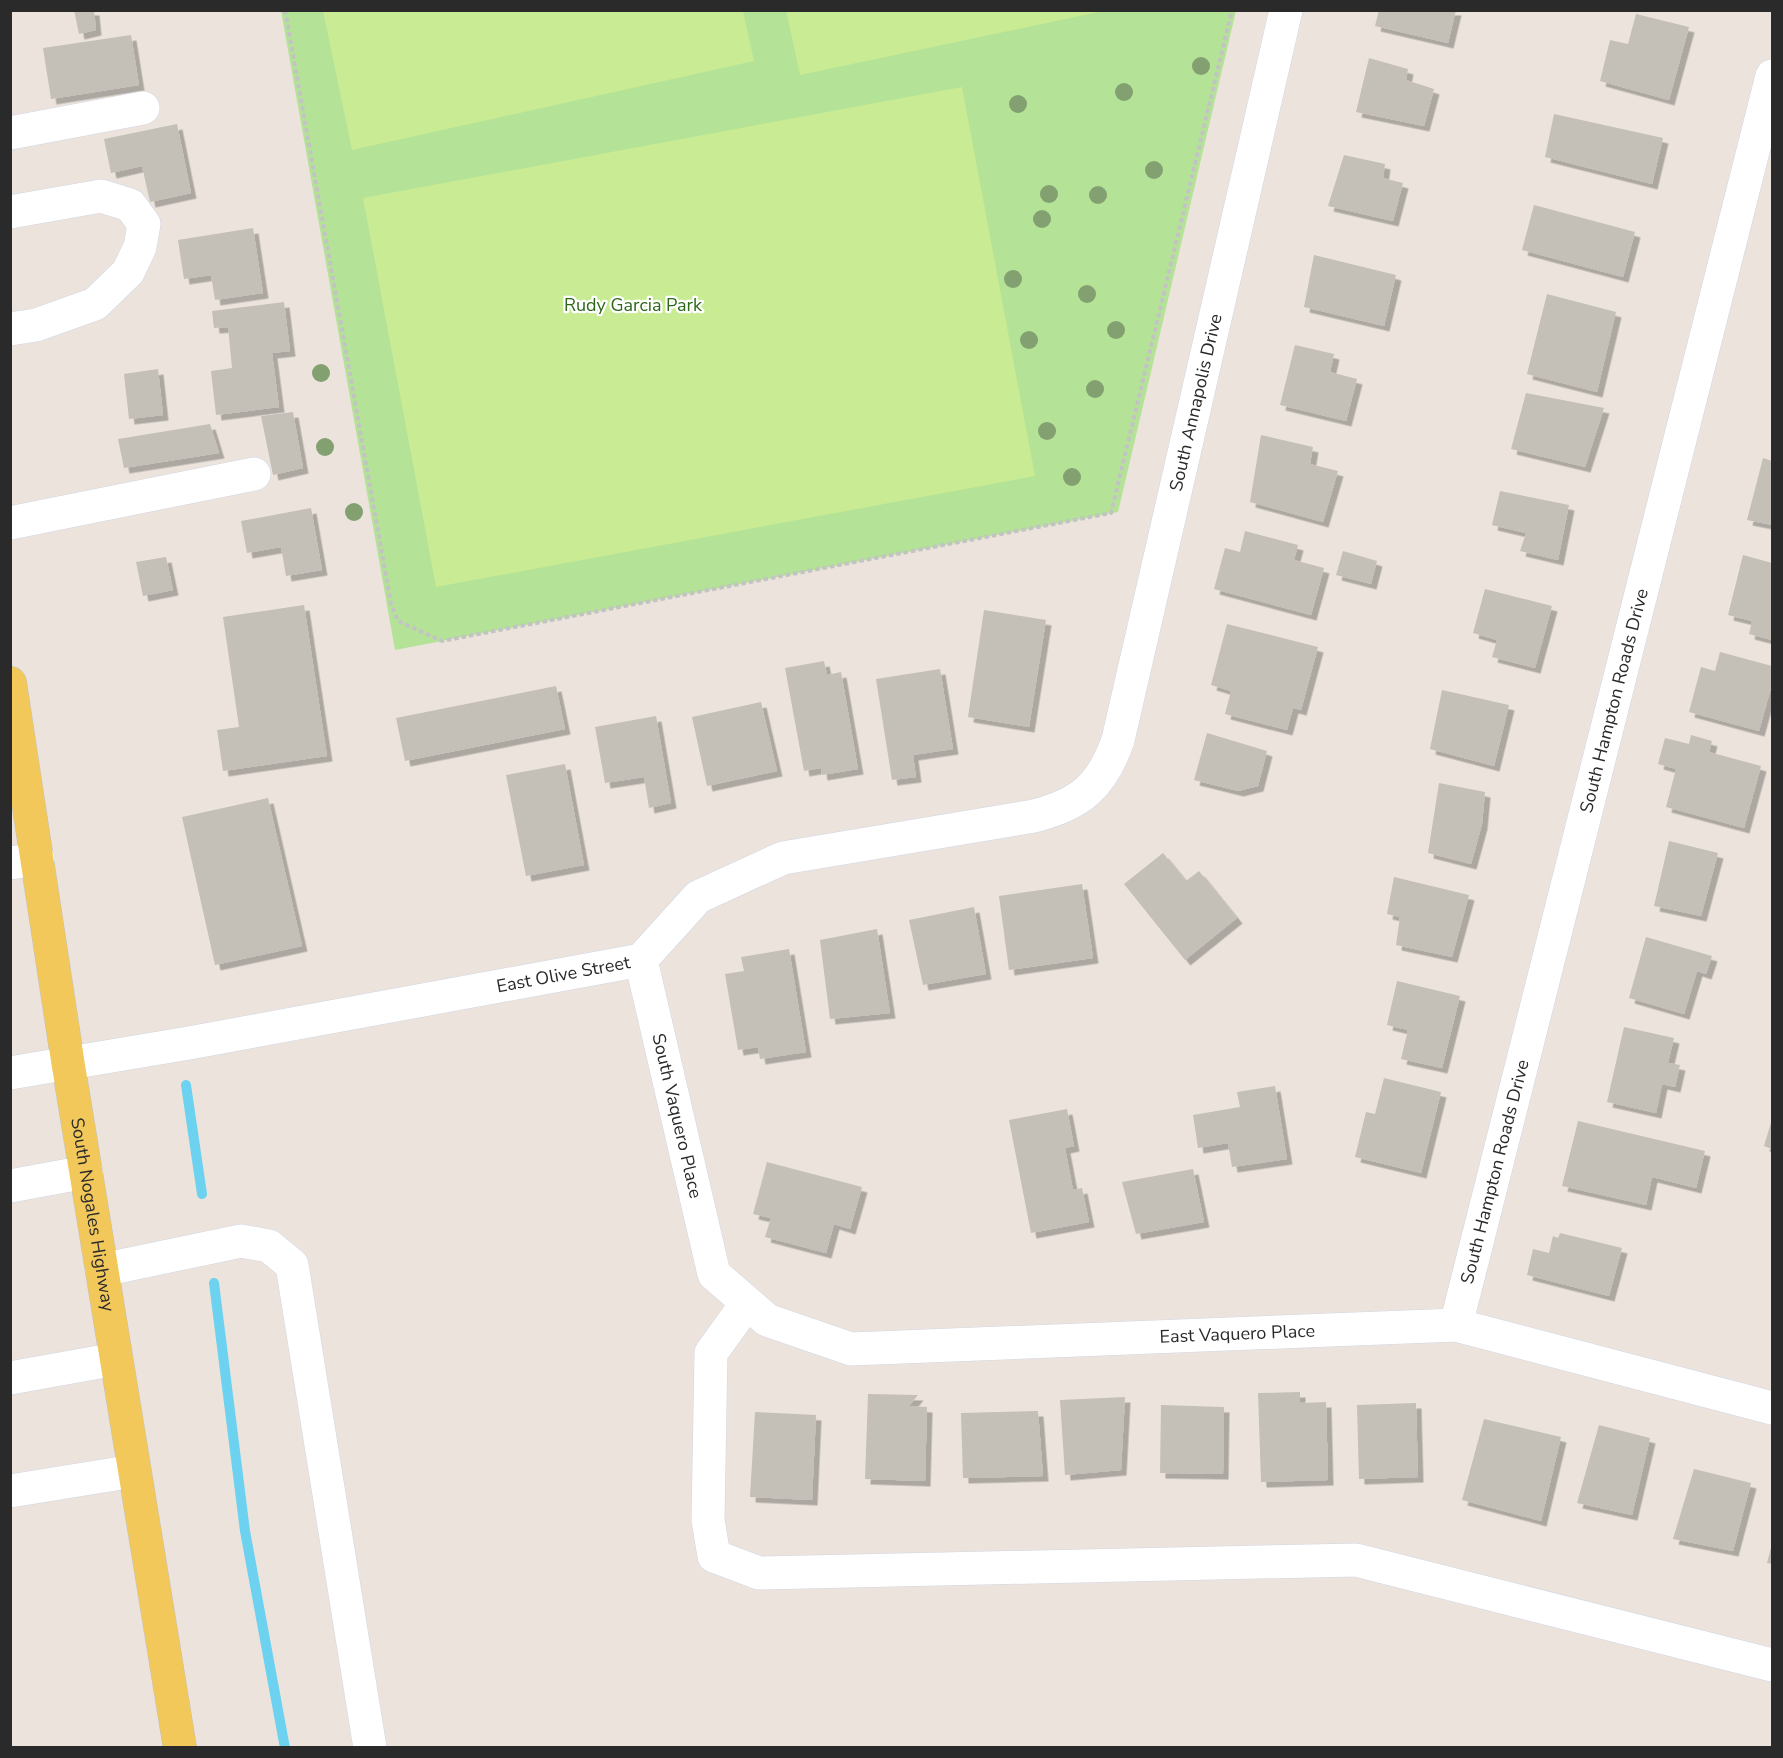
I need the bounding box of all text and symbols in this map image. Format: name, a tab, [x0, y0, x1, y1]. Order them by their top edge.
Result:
park label: Rudy Garcia Park	[564, 293, 703, 317]
street label: South Annapolis Drive	[1164, 311, 1228, 494]
street label: South Hampton Roads Drive	[1574, 586, 1654, 815]
street label: East Olive Street	[495, 950, 633, 998]
street label: South Vaquero Place	[646, 1031, 708, 1201]
street label: South Hampton Roads Drive	[1455, 1057, 1535, 1287]
street label: South Nogales Highway	[65, 1116, 121, 1314]
street label: East Vaquero Place	[1159, 1319, 1315, 1349]

